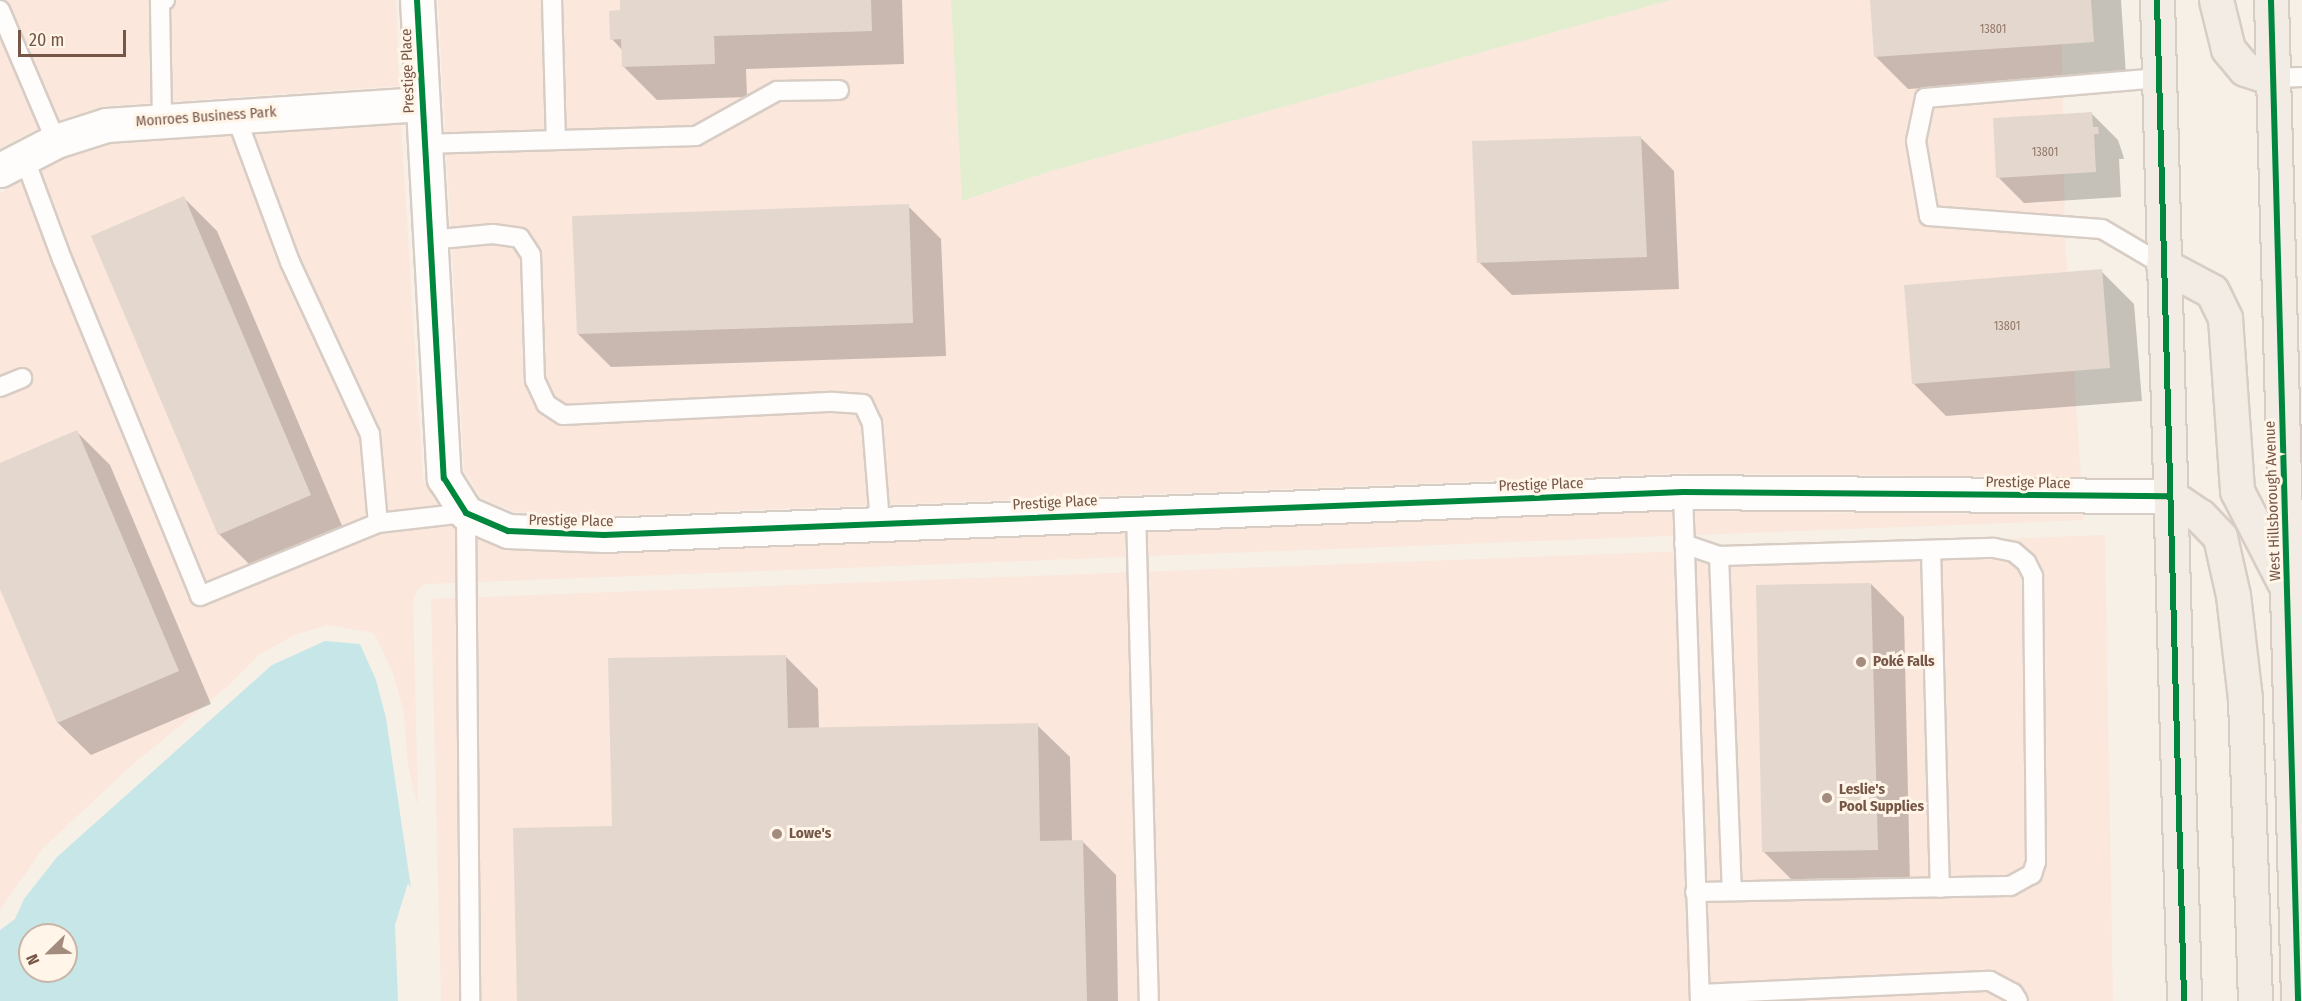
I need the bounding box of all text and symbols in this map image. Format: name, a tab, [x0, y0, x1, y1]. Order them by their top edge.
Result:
scale bar	[21, 18, 129, 56]
house number: 13801	[1980, 23, 2006, 37]
street label: Prestige Place	[398, 28, 418, 114]
text: 20 m	[29, 29, 64, 51]
street label: Monroes Business Park	[135, 103, 277, 131]
house number: 13801	[2032, 146, 2058, 160]
house number: 13801	[1994, 320, 2020, 334]
street label: West Hillsborough Avenue	[2261, 420, 2285, 582]
street label: Prestige Place	[1985, 473, 2071, 493]
street label: Prestige Place	[1498, 475, 1584, 495]
street label: Prestige Place	[1012, 492, 1098, 514]
street label: Prestige Place	[528, 511, 614, 531]
place label: Poké Falls	[1873, 653, 1935, 671]
marker: Poké Falls	[1854, 655, 1868, 669]
place label: Leslie's Pool Supplies	[1839, 780, 1924, 815]
marker: Leslie's Pool Supplies	[1820, 791, 1834, 805]
place label: Lowe's	[789, 825, 831, 843]
marker: Lowe's	[770, 827, 784, 841]
north arrow	[18, 923, 78, 983]
text: N	[22, 951, 43, 968]

